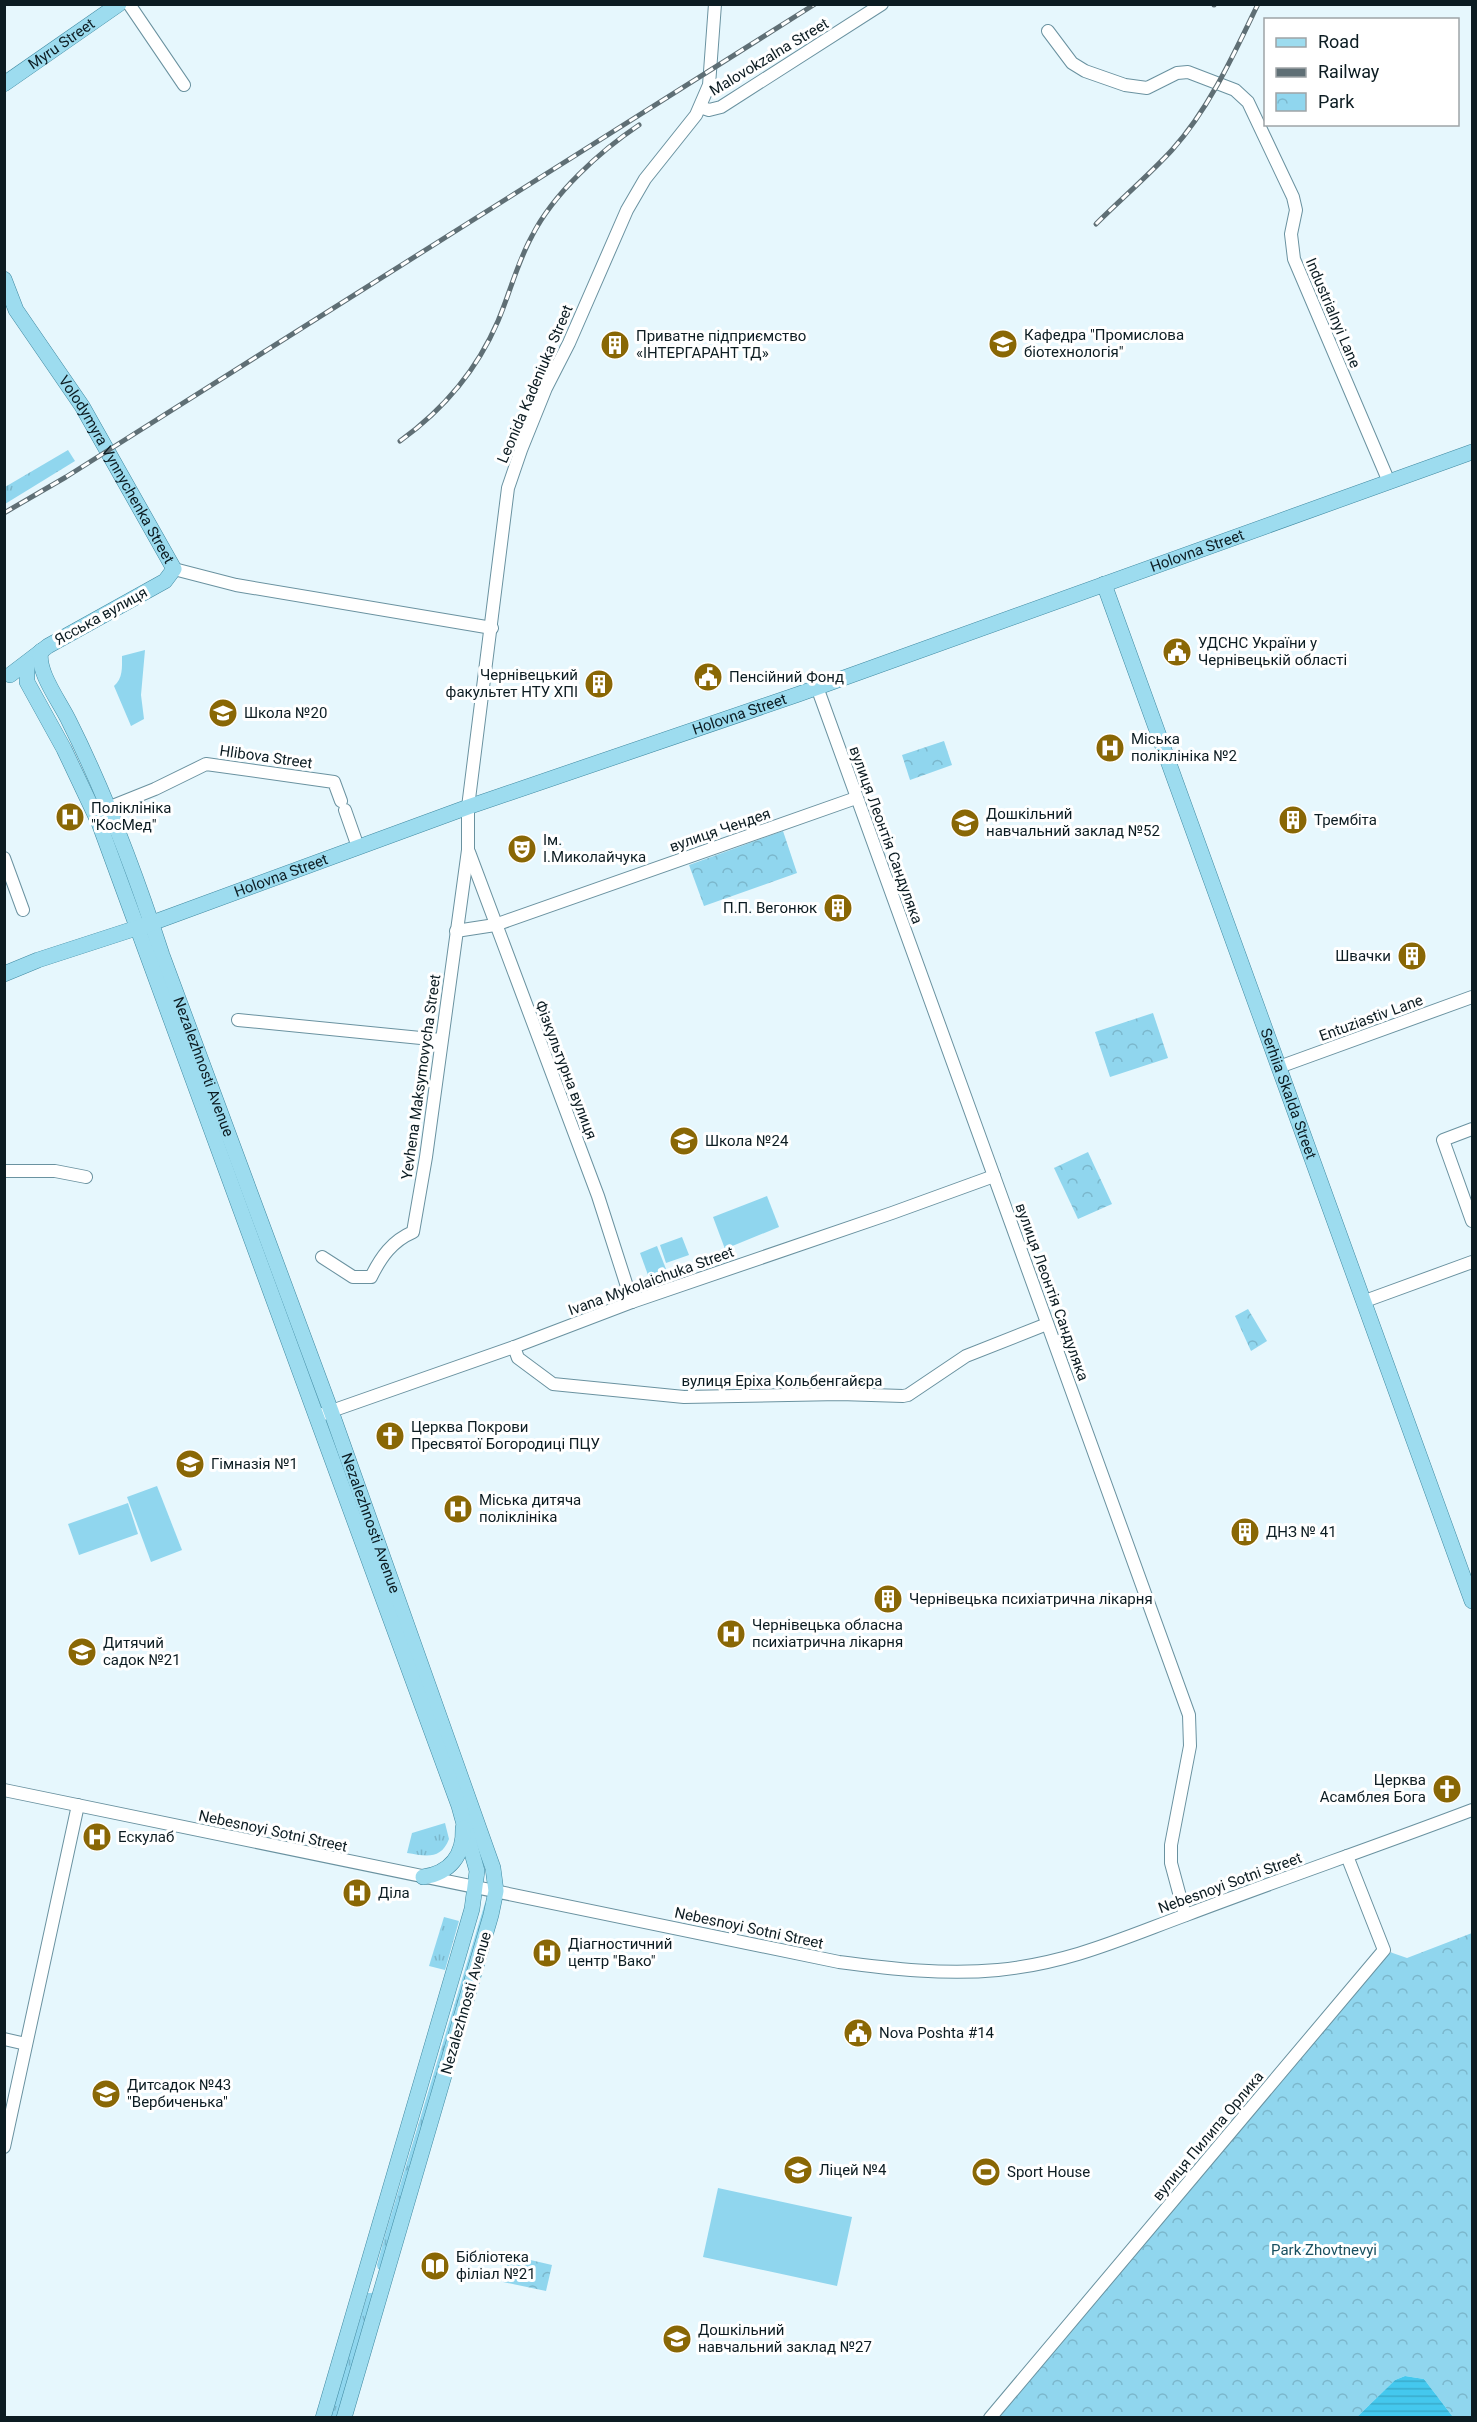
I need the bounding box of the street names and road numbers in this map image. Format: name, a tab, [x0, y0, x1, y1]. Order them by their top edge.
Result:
street label: Malovokzalna Street	[706, 14, 832, 100]
street label: Myru Street	[25, 15, 98, 73]
street label: Industrialnyi Lane	[1302, 255, 1364, 371]
street label: Leonida Kadeniuka Street	[493, 302, 577, 466]
street label: Volodymyra Vynnychenka Street	[55, 372, 178, 567]
street label: Holovna Street	[1148, 526, 1247, 576]
street label: Ясська вулиця	[51, 583, 151, 649]
street label: Holovna Street	[690, 690, 789, 739]
street label: Hlibova Street	[218, 742, 314, 772]
street label: вулиця Леонтія Сандуляка	[845, 744, 927, 926]
street label: вулиця Чендея	[667, 804, 773, 856]
street label: Holovna Street	[232, 850, 330, 901]
street label: Yevhena Maksymovycha Street	[398, 973, 444, 1181]
street label: Entuziastiv Lane	[1317, 991, 1425, 1045]
street label: Nezalezhnosti Avenue	[169, 994, 238, 1139]
street label: Фізкультурна вулиця	[531, 998, 601, 1142]
street label: Serhiia Skalda Street	[1257, 1026, 1320, 1162]
street label: вулиця Леонтія Сандуляка	[1011, 1201, 1093, 1383]
street label: Ivana Mykolaichuka Street	[566, 1243, 736, 1319]
street label: вулиця Еріха Кольбенгайєра	[682, 1372, 882, 1390]
street label: Nezalezhnosti Avenue	[338, 1450, 404, 1596]
street label: Nebesnoyi Sotni Street	[197, 1806, 349, 1856]
street label: Nebesnoyi Sotni Street	[1156, 1849, 1304, 1917]
street label: Nebesnoyi Sotni Street	[673, 1903, 825, 1953]
street label: Nezalezhnosti Avenue	[437, 1930, 495, 2076]
street label: вулиця Пилипа Орлика	[1149, 2068, 1267, 2204]

